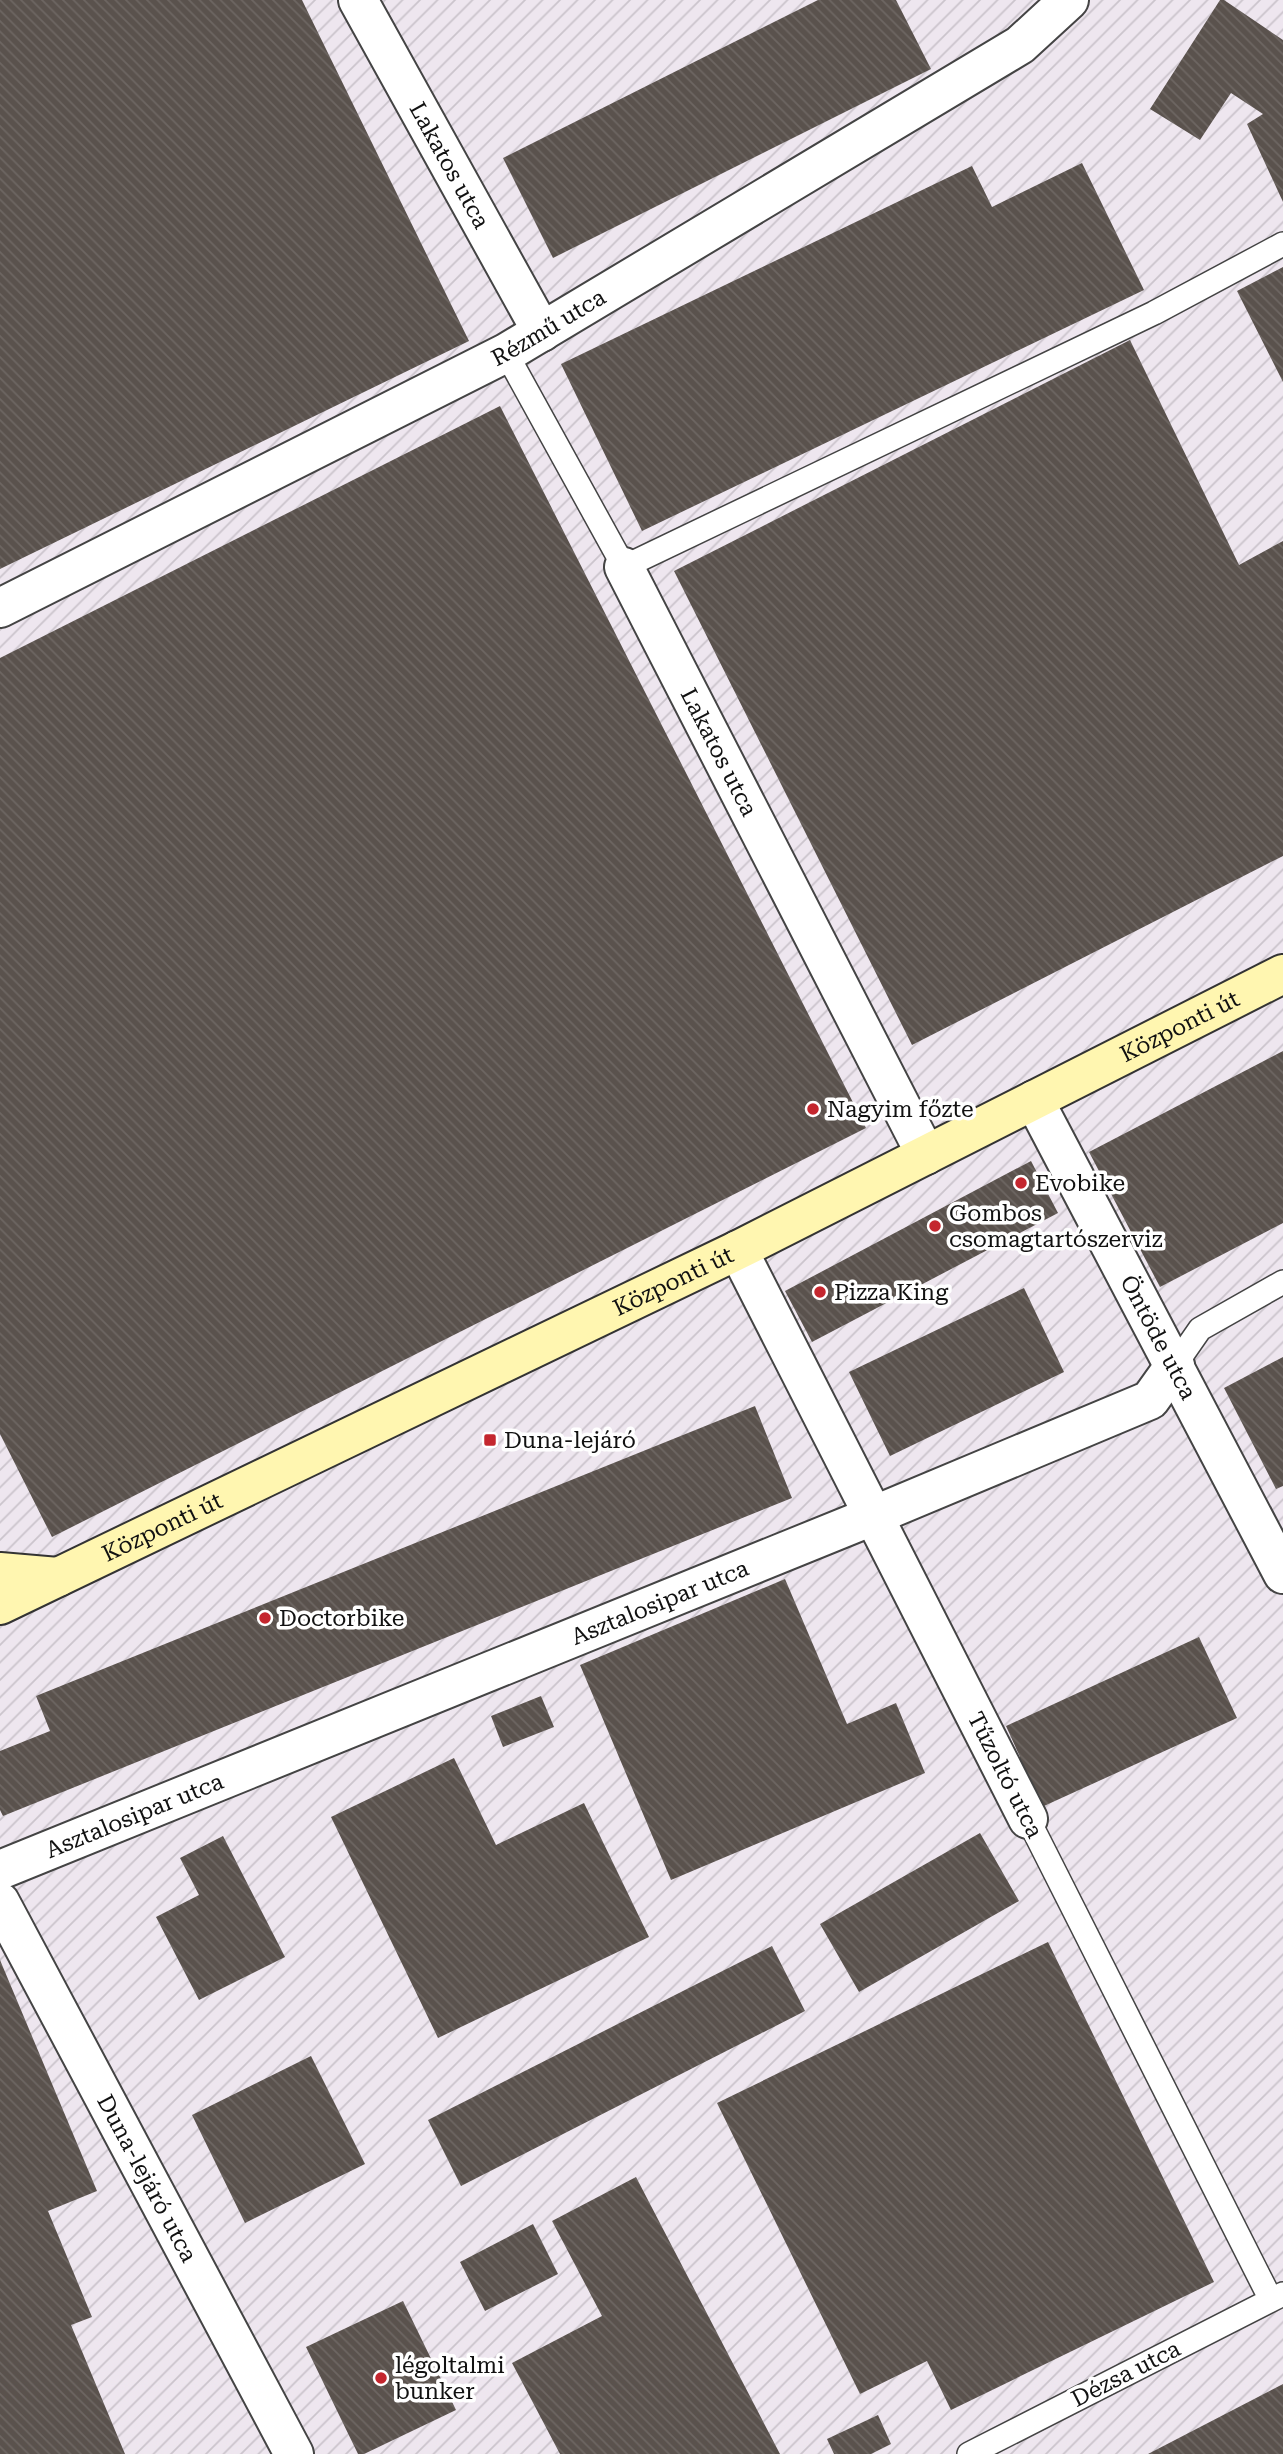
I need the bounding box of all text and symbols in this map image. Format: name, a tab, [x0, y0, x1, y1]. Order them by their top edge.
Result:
street label: Lakatos utca	[404, 97, 496, 234]
street label: Rézmű utca	[487, 283, 611, 372]
street label: Lakatos utca	[675, 683, 763, 821]
street label: Központi út	[1116, 985, 1244, 1068]
place label: Nagyim főzte	[827, 1096, 974, 1123]
marker: Nagyim főzte	[805, 1101, 821, 1117]
place label: Evobike	[1035, 1170, 1125, 1197]
marker: Evobike	[1013, 1175, 1029, 1191]
place label: Gombos csomagtartószerviz	[949, 1200, 1163, 1253]
marker: Gombos csomagtartószerviz	[927, 1218, 943, 1234]
street label: Központi út	[609, 1241, 738, 1322]
street label: Öntöde utca	[1115, 1270, 1203, 1405]
place label: Pizza King	[834, 1279, 948, 1306]
marker: Pizza King	[812, 1284, 828, 1300]
place label: Duna-lejáró	[504, 1427, 636, 1454]
marker: Duna-lejáró	[482, 1432, 498, 1448]
street label: Központi út	[98, 1486, 227, 1567]
street label: Asztalosipar utca	[567, 1554, 753, 1650]
place label: Doctorbike	[279, 1605, 405, 1632]
marker: Doctorbike	[257, 1610, 273, 1626]
street label: Tűzoltó utca	[962, 1707, 1049, 1843]
street label: Asztalosipar utca	[42, 1767, 228, 1864]
street label: Duna-lejáró utca	[92, 2090, 203, 2267]
street label: Dézsa utca	[1067, 2335, 1185, 2413]
place label: légoltalmi bunker	[395, 2352, 505, 2405]
marker: légoltalmi bunker	[373, 2370, 389, 2386]

